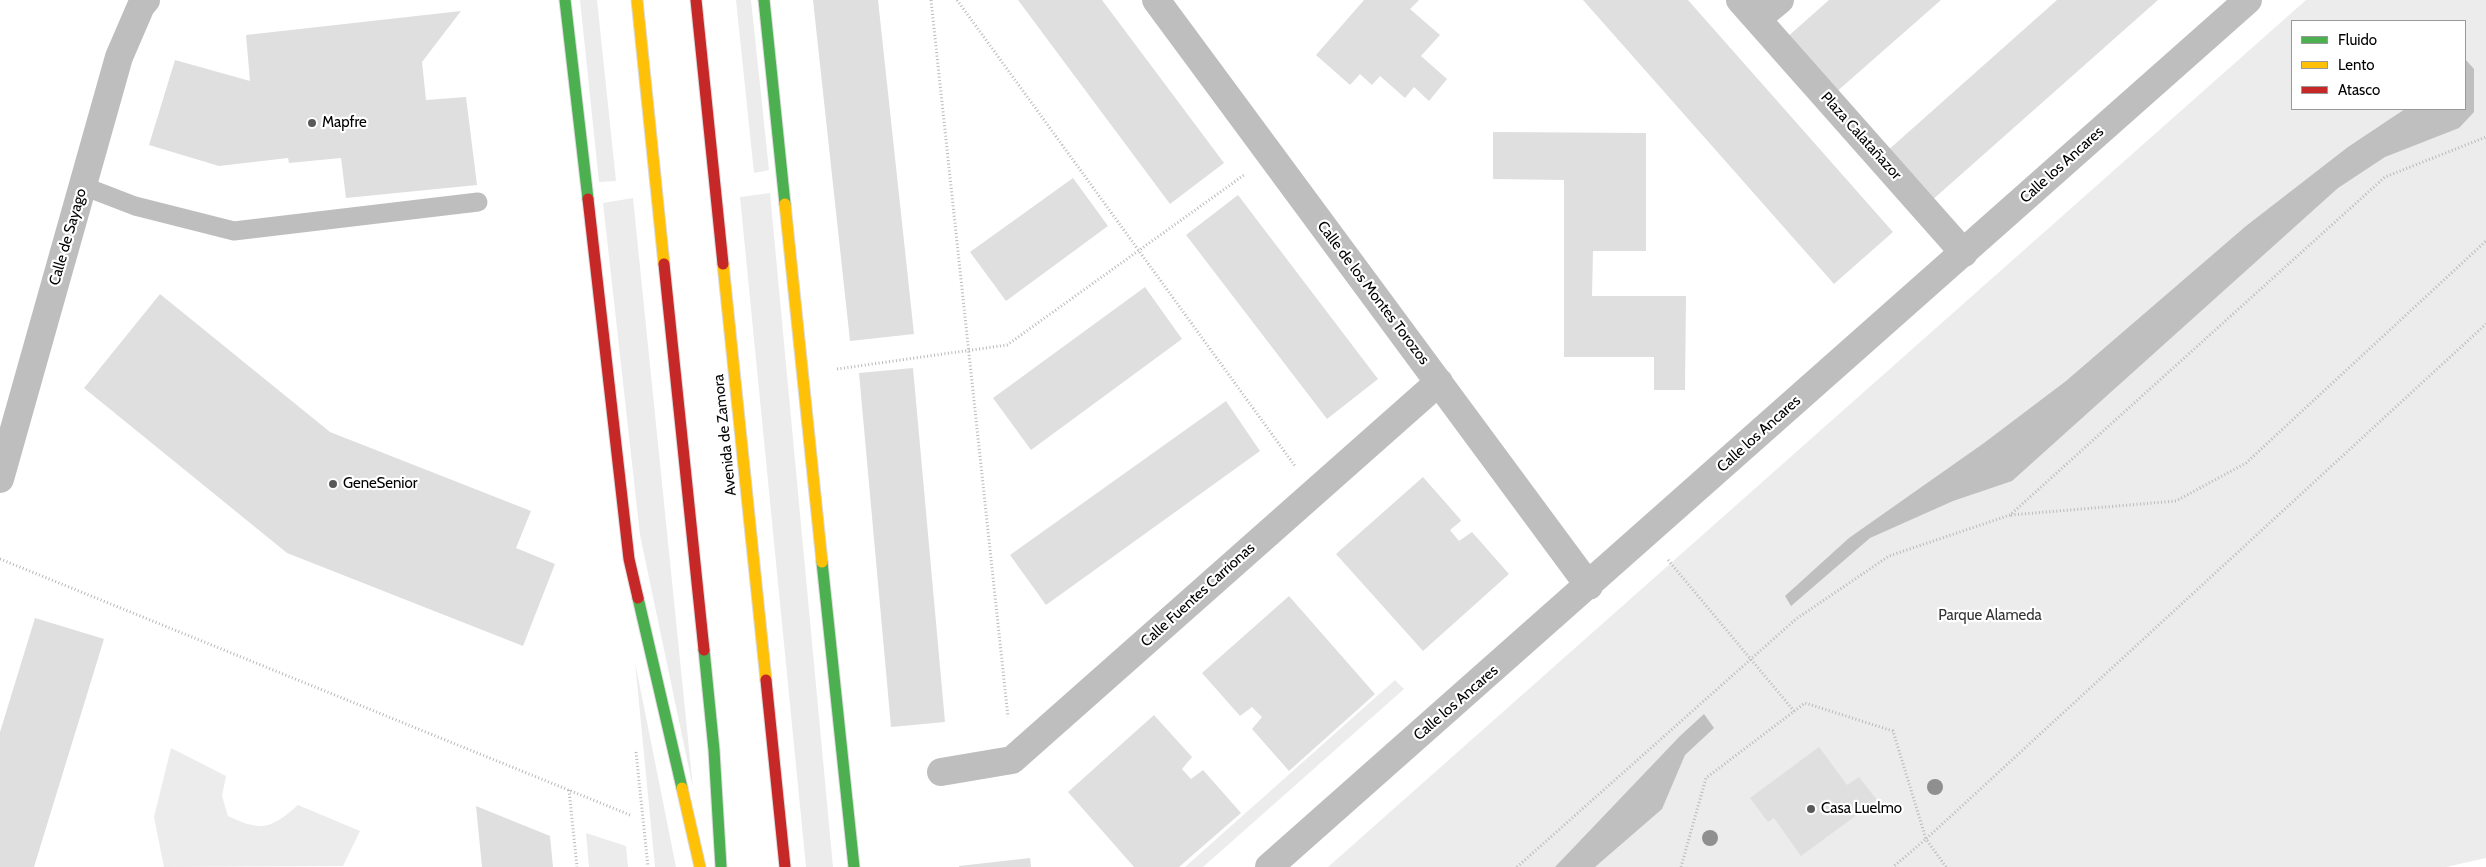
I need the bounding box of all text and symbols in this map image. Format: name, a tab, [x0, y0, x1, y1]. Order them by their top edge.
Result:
legend	[2291, 20, 2466, 110]
text: Fluido	[2338, 31, 2377, 49]
text: Lento	[2338, 56, 2375, 74]
text: Atasco	[2338, 81, 2380, 99]
street label: Plaza Calatañazor	[1817, 88, 1905, 184]
place label: Mapfre	[322, 114, 367, 132]
marker: Mapfre	[306, 117, 318, 129]
street label: Calle los Ancares	[2017, 123, 2107, 207]
street label: Calle de Sayago	[46, 186, 90, 288]
street label: Calle de los Montes Torozos	[1313, 218, 1433, 368]
street label: Avenida de Zamora	[710, 373, 740, 497]
street label: Calle los Ancares	[1714, 392, 1804, 476]
place label: GeneSenior	[343, 475, 418, 493]
marker: GeneSenior	[327, 478, 339, 490]
street label: Calle Fuentes Carrionas	[1137, 539, 1259, 651]
park label: Parque Alameda	[1938, 607, 2042, 625]
street label: Calle los Ancares	[1410, 661, 1502, 745]
place label: Casa Luelmo	[1821, 800, 1902, 818]
marker: Casa Luelmo	[1805, 803, 1817, 815]

